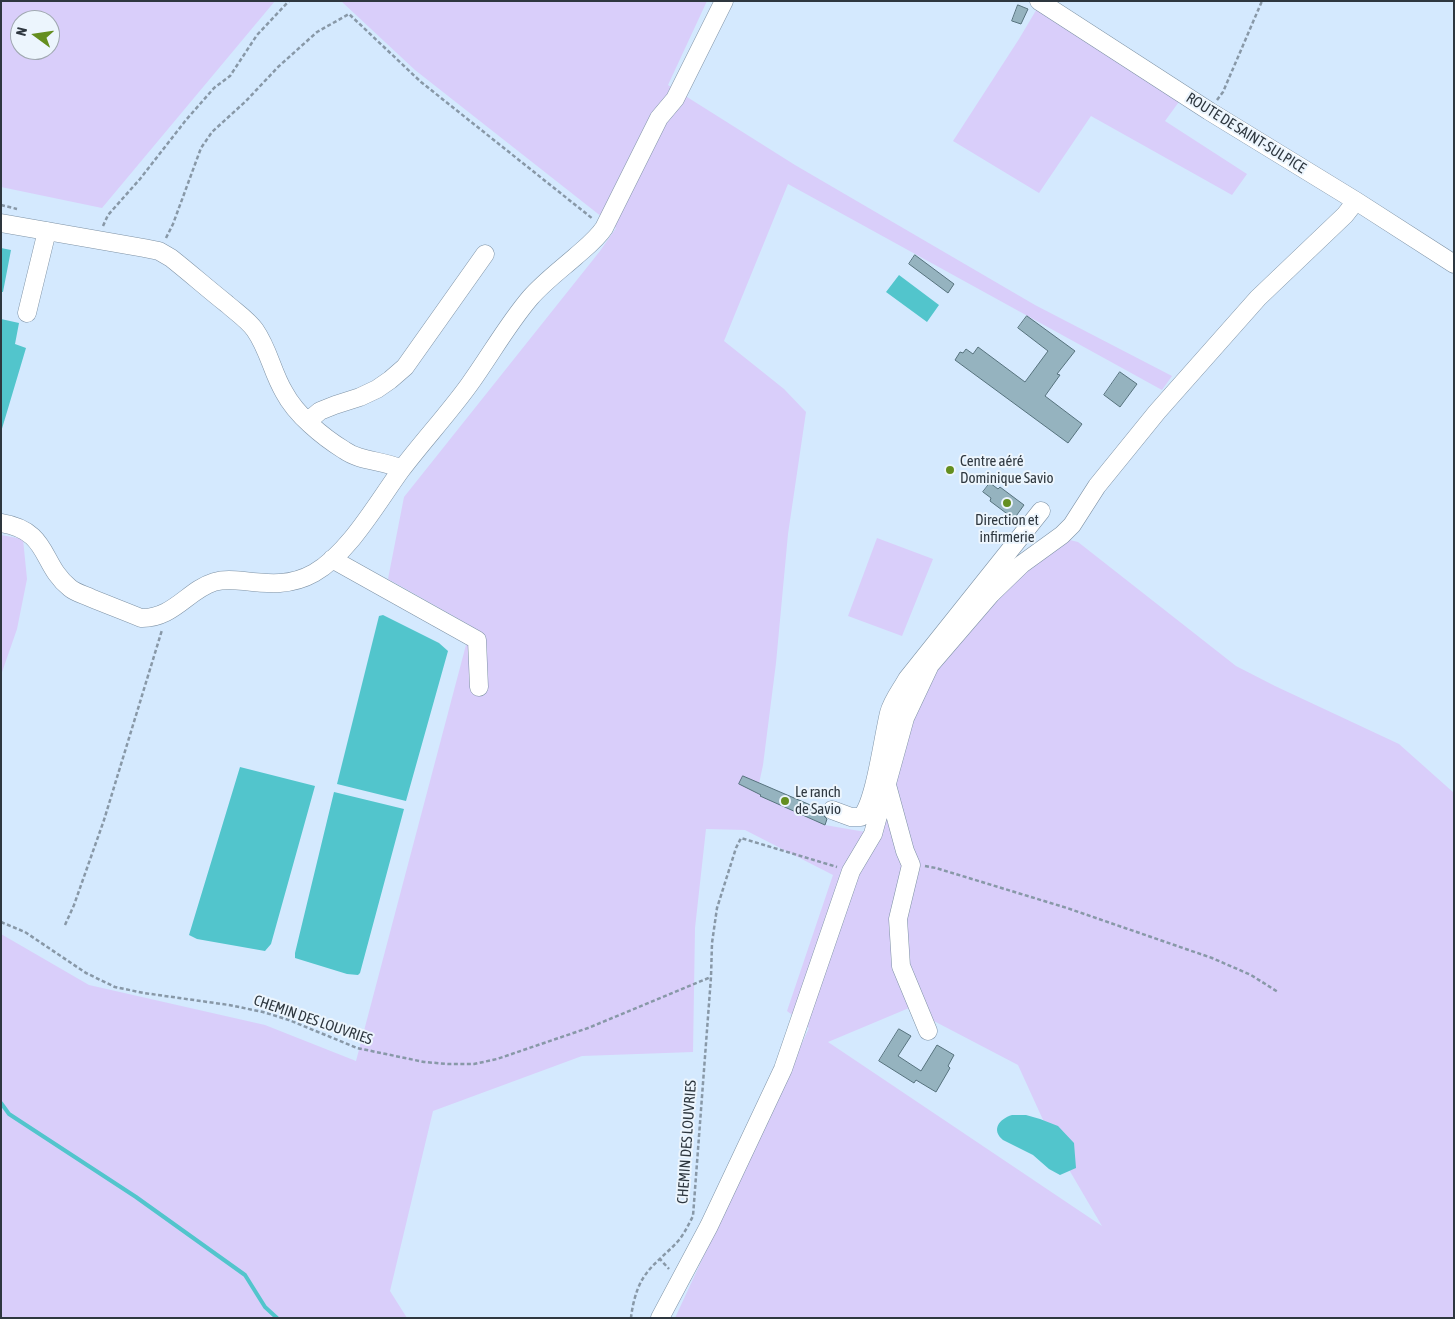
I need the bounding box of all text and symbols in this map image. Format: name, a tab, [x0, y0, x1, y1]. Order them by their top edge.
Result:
north arrow	[10, 10, 60, 60]
text: N	[13, 26, 30, 38]
street label: ROUTE DE SAINT-SULPICE	[1183, 89, 1309, 177]
place label: Centre aéré Dominique Savio	[960, 452, 1054, 487]
marker: Centre aéré Dominique Savio	[944, 464, 956, 476]
marker: Direction et infirmerie	[1001, 497, 1013, 509]
place label: Direction et infirmerie	[975, 511, 1039, 546]
place label: Le ranch de Savio	[795, 783, 841, 818]
marker: Le ranch de Savio	[779, 795, 791, 807]
street label: CHEMIN DES LOUVRIES	[251, 991, 375, 1049]
street label: CHEMIN DES LOUVRIES	[674, 1079, 700, 1205]

